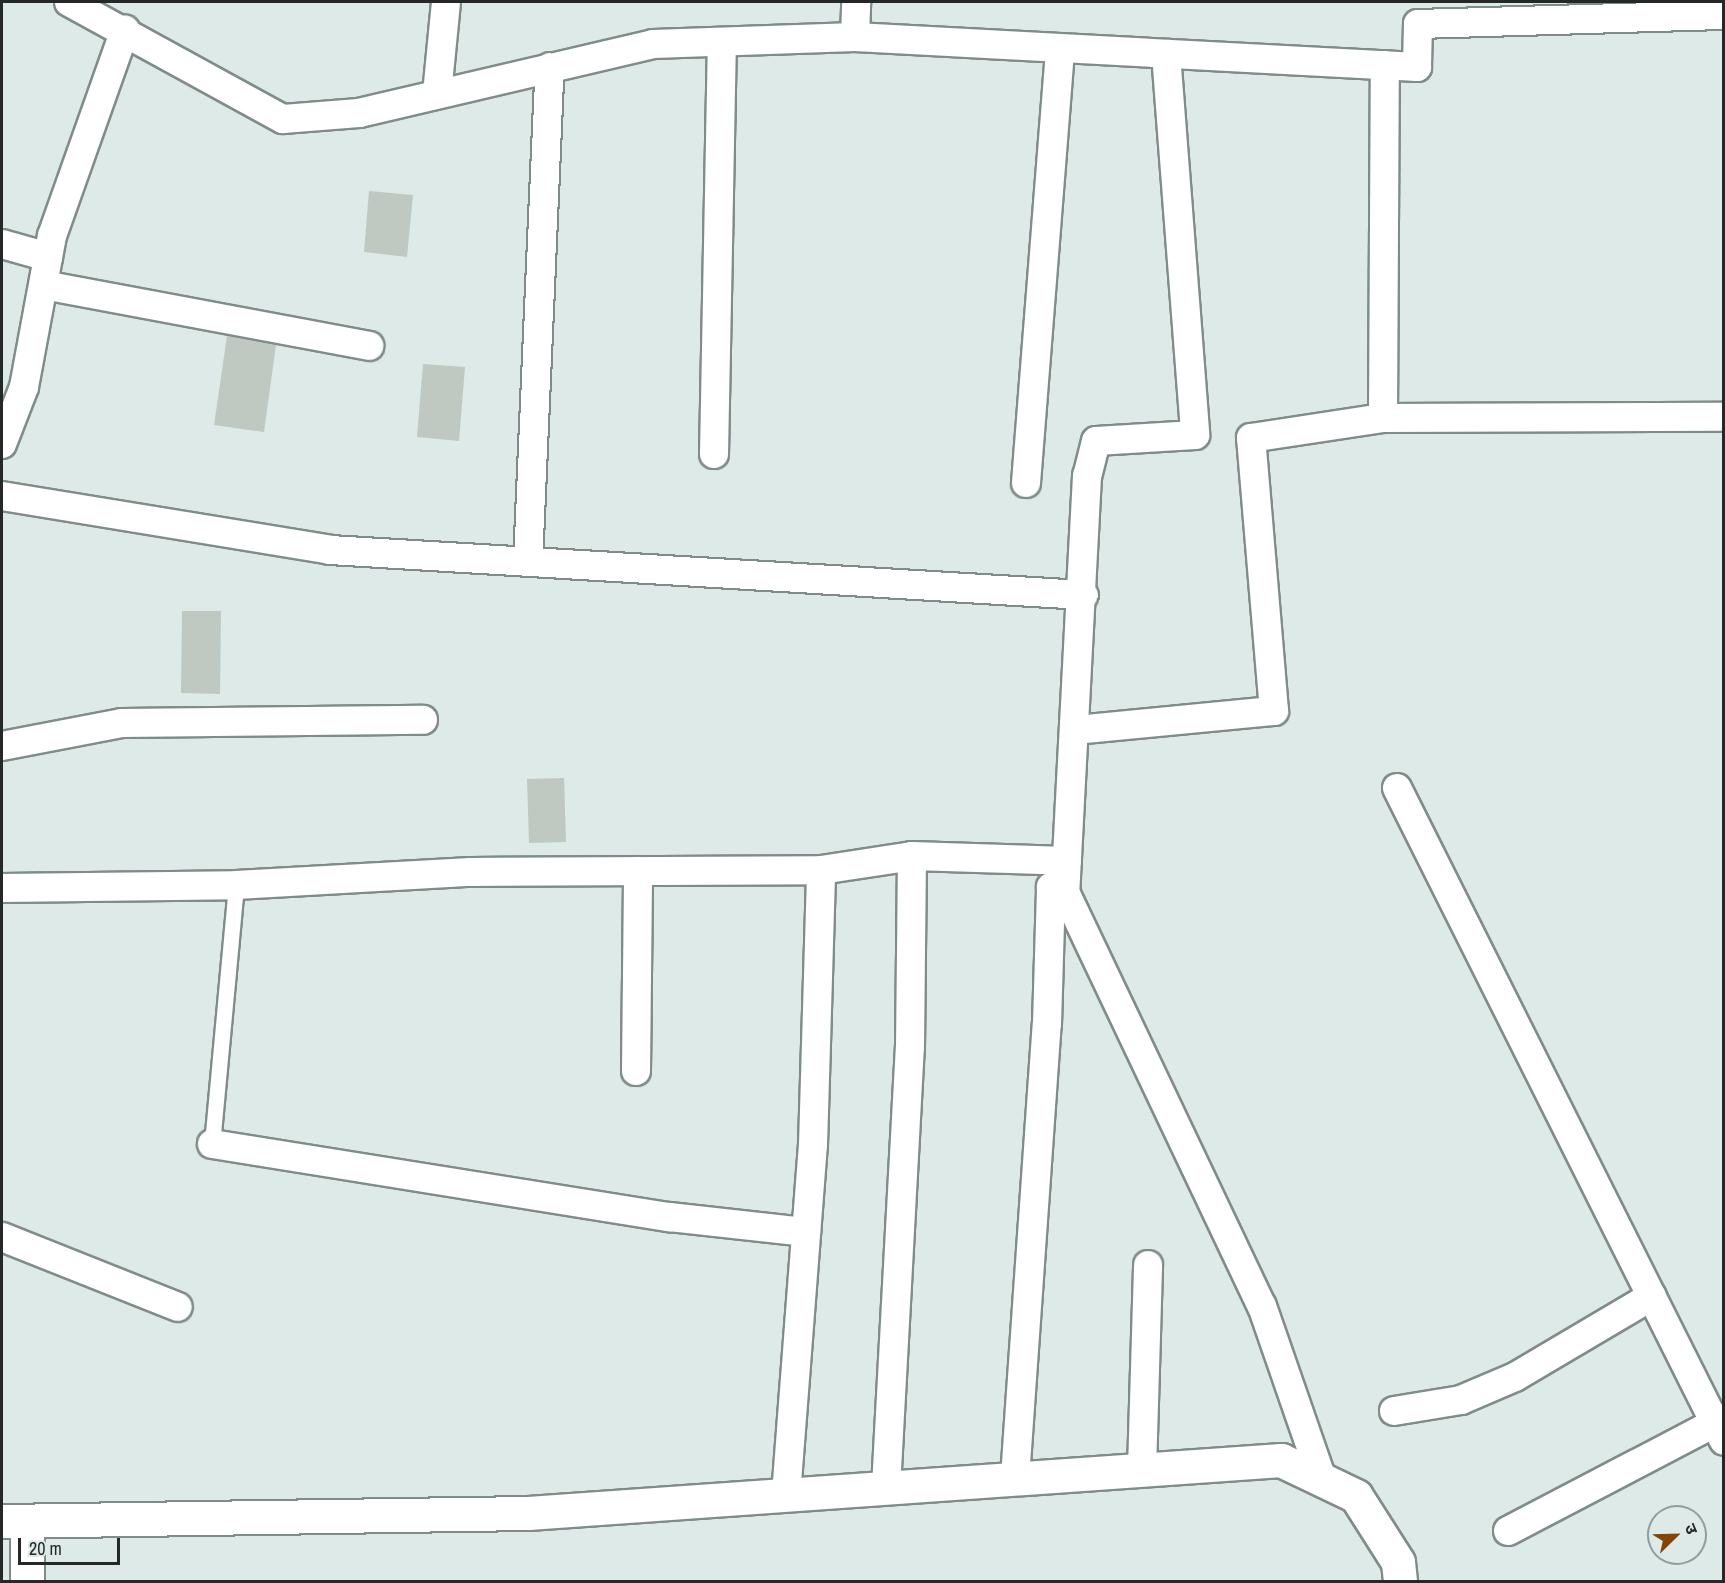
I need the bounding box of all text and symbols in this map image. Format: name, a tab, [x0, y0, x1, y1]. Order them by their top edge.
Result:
north arrow	[1647, 1505, 1707, 1565]
text: उ	[1680, 1520, 1704, 1537]
scale bar	[21, 1526, 123, 1564]
text: 20 m	[29, 1536, 62, 1561]

